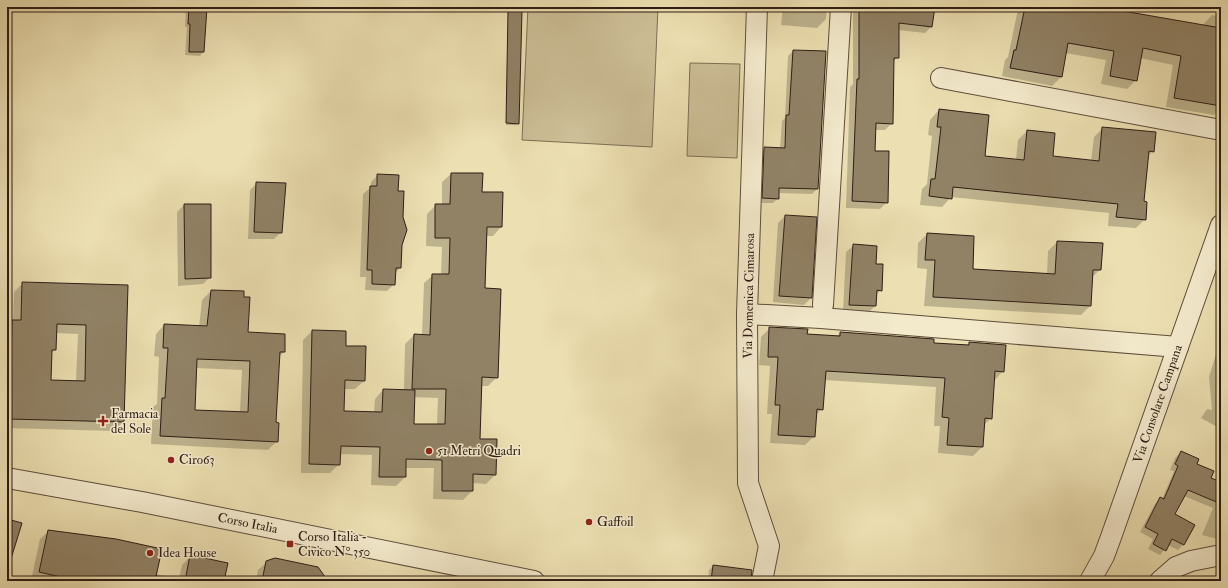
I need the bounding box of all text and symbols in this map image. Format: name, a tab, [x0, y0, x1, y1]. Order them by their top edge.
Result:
street label: Via Domenica Cimarosa	[740, 232, 758, 359]
street label: Via Consolare Campana	[1130, 342, 1186, 465]
place label: Farmacia del Sole	[111, 406, 159, 437]
marker: Farmacia del Sole	[98, 416, 108, 426]
place label: 51 Metri Quadri	[437, 443, 521, 459]
marker: 51 Metri Quadri	[424, 446, 434, 456]
place label: Ciro63	[179, 452, 214, 468]
marker: Ciro63	[166, 455, 176, 465]
street label: Corso Italia	[216, 509, 280, 537]
place label: Gaffoil	[597, 514, 634, 530]
marker: Gaffoil	[584, 517, 594, 527]
place label: Corso Italia - Civico N° 350	[298, 529, 370, 560]
marker: Corso Italia - Civico N° 350	[285, 539, 295, 549]
place label: Idea House	[158, 545, 217, 561]
marker: Idea House	[145, 548, 155, 558]

